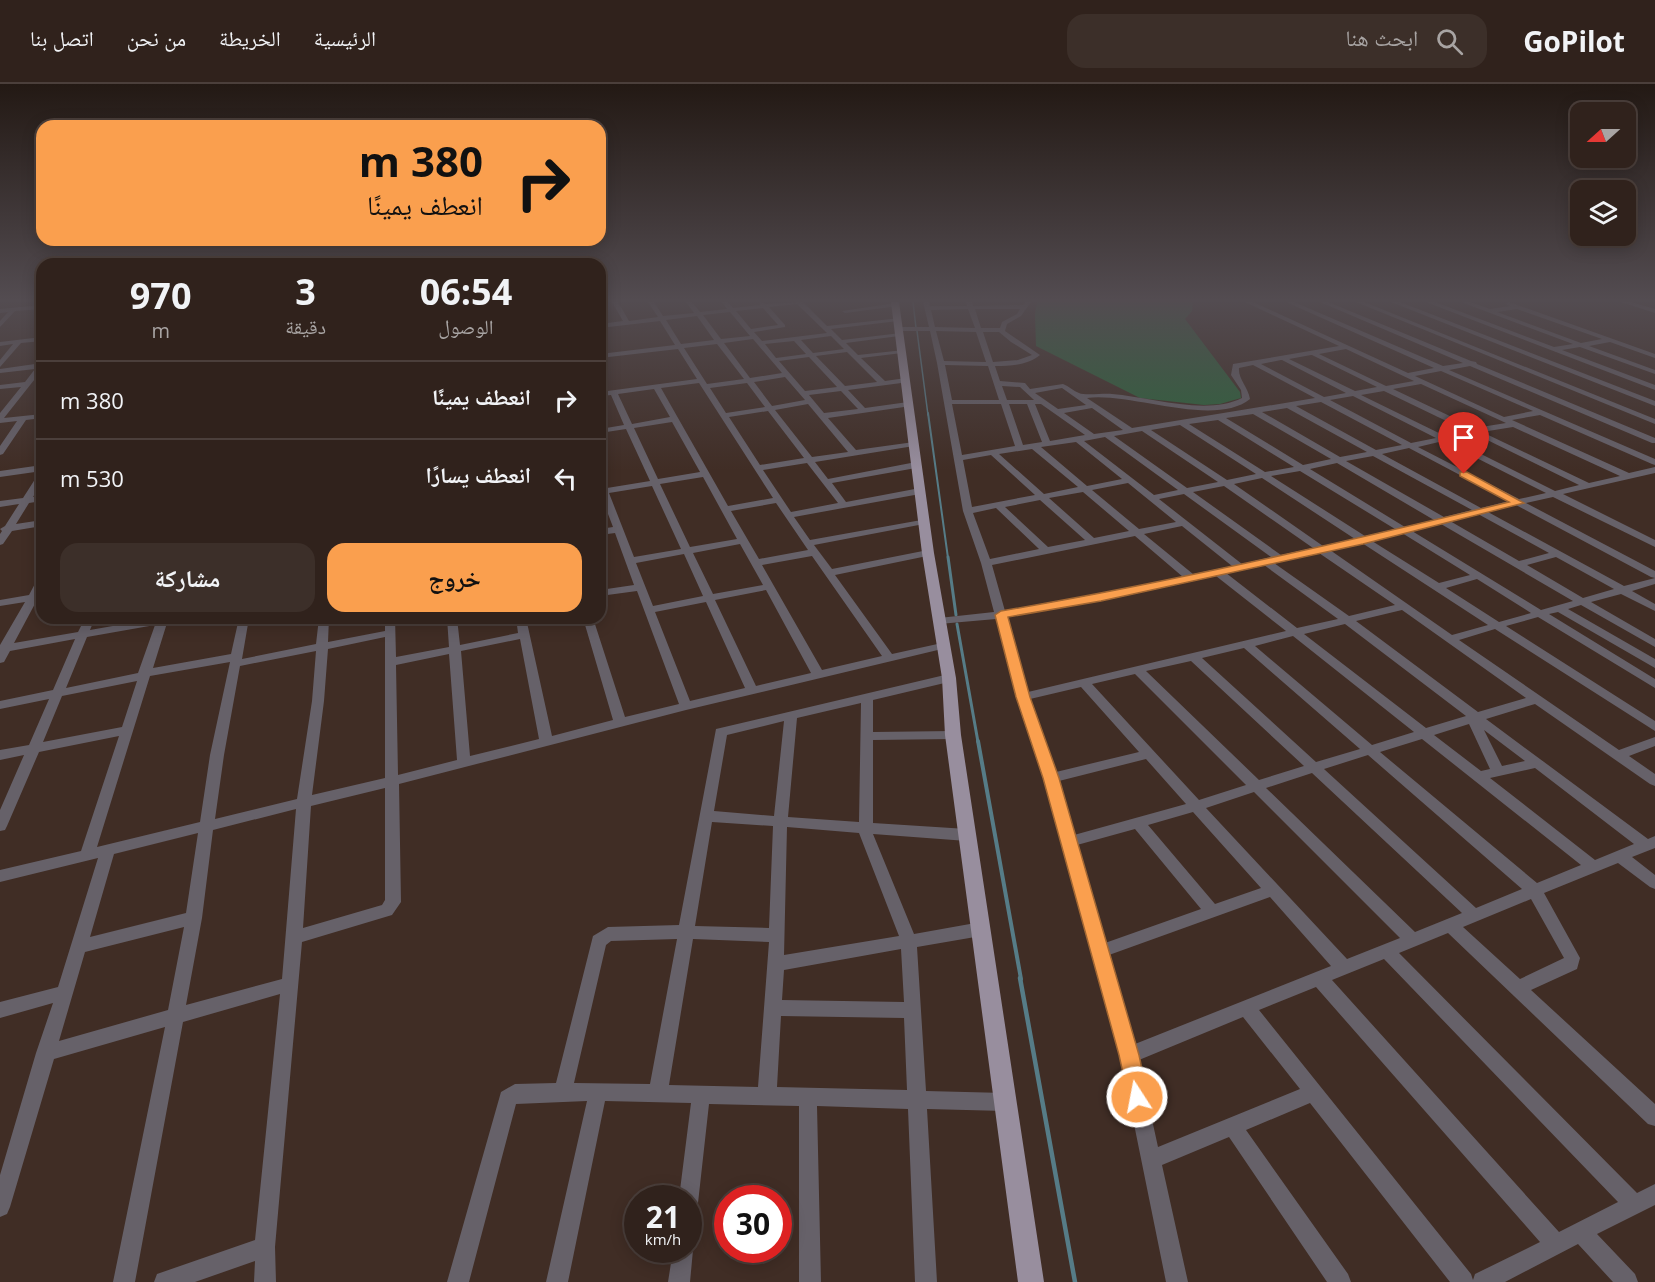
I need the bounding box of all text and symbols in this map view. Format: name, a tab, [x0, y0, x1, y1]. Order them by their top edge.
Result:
search box	[1067, 14, 1487, 68]
text: ابحث هنا	[1345, 22, 1418, 52]
text: GoPilot	[1523, 22, 1625, 60]
text: اتصل بنا	[30, 24, 94, 52]
text: من نحن	[127, 24, 186, 52]
text: الخريطة	[219, 24, 281, 52]
text: الرئيسية	[314, 24, 376, 52]
icon: search	[1433, 25, 1466, 58]
north arrow	[1570, 102, 1636, 168]
map controls	[1570, 102, 1636, 246]
text: 380 m	[359, 132, 483, 189]
icon: right	[504, 144, 582, 222]
button: layers	[1570, 180, 1636, 246]
text: انعطف يمينًا	[367, 186, 483, 223]
text: 3	[295, 267, 316, 316]
text: 06:54	[420, 267, 512, 316]
text: 970	[130, 271, 192, 320]
text: دقيقة	[285, 313, 326, 340]
text: الوصول	[438, 313, 494, 340]
text: m	[151, 317, 170, 344]
text: انعطف يمينًا	[432, 381, 531, 411]
icon: right	[549, 384, 582, 417]
text: 380 m	[60, 385, 124, 415]
pin	[1438, 412, 1489, 474]
icon: arrive	[1447, 421, 1480, 454]
text: انعطف يسارًا	[426, 459, 531, 489]
icon: left	[549, 462, 582, 495]
text: 530 m	[60, 463, 124, 493]
button: مشاركة	[60, 543, 315, 612]
button: خروج	[327, 543, 582, 612]
position arrow	[1105, 1065, 1169, 1129]
speed limit sign: 30	[714, 1185, 792, 1263]
text: 21	[646, 1196, 680, 1237]
text: km/h	[645, 1229, 681, 1249]

